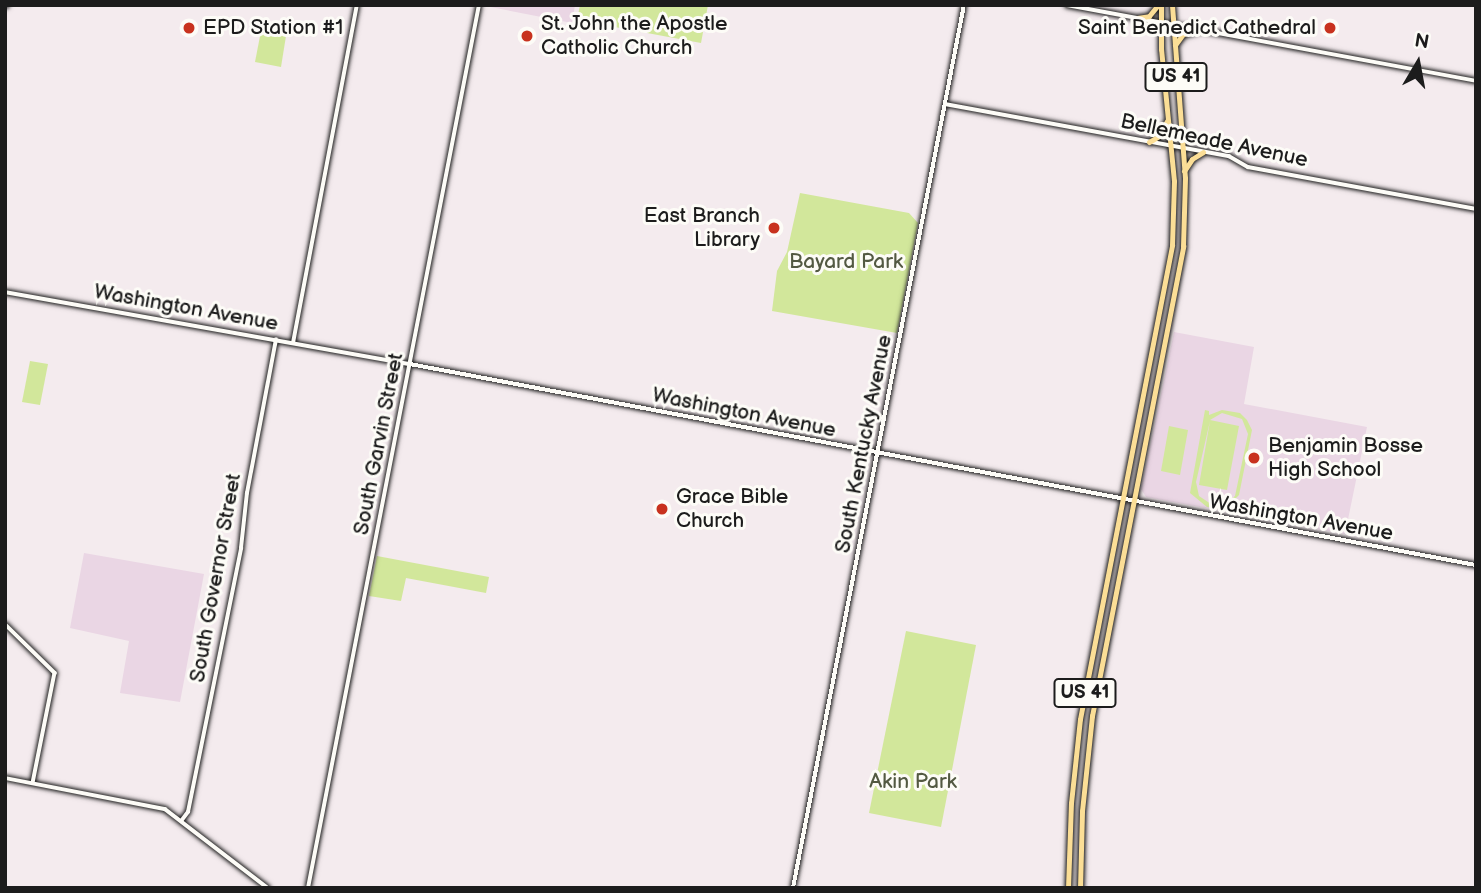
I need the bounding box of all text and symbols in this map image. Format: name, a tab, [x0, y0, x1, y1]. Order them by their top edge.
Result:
place label: St. John the Apostle Catholic Church	[541, 11, 728, 61]
place label: EPD Station #1	[203, 15, 344, 41]
place label: Saint Benedict Cathedral	[1078, 15, 1316, 41]
marker: EPD Station #1	[181, 20, 197, 36]
marker: Saint Benedict Cathedral	[1322, 20, 1338, 36]
marker: St. John the Apostle Catholic Church	[519, 28, 535, 44]
north arrow	[1383, 28, 1453, 98]
text: N	[1413, 29, 1431, 54]
road number: US 41	[1143, 61, 1209, 92]
street label: Bellemeade Avenue	[1118, 109, 1310, 173]
place label: East Branch Library	[644, 203, 760, 253]
marker: East Branch Library	[766, 220, 782, 236]
park label: Bayard Park	[789, 249, 903, 275]
street label: Washington Avenue	[92, 279, 280, 337]
street label: South Kentucky Avenue	[830, 332, 898, 556]
street label: South Garvin Street	[349, 351, 409, 537]
street label: Washington Avenue	[650, 383, 838, 443]
place label: Benjamin Bosse High School	[1268, 433, 1423, 483]
marker: Benjamin Bosse High School	[1246, 450, 1262, 466]
street label: South Governor Street	[185, 471, 247, 685]
place label: Grace Bible Church	[676, 484, 788, 534]
street label: Washington Avenue	[1207, 489, 1395, 547]
marker: Grace Bible Church	[654, 501, 670, 517]
road number: US 41	[1052, 678, 1118, 708]
park label: Akin Park	[869, 769, 957, 795]

